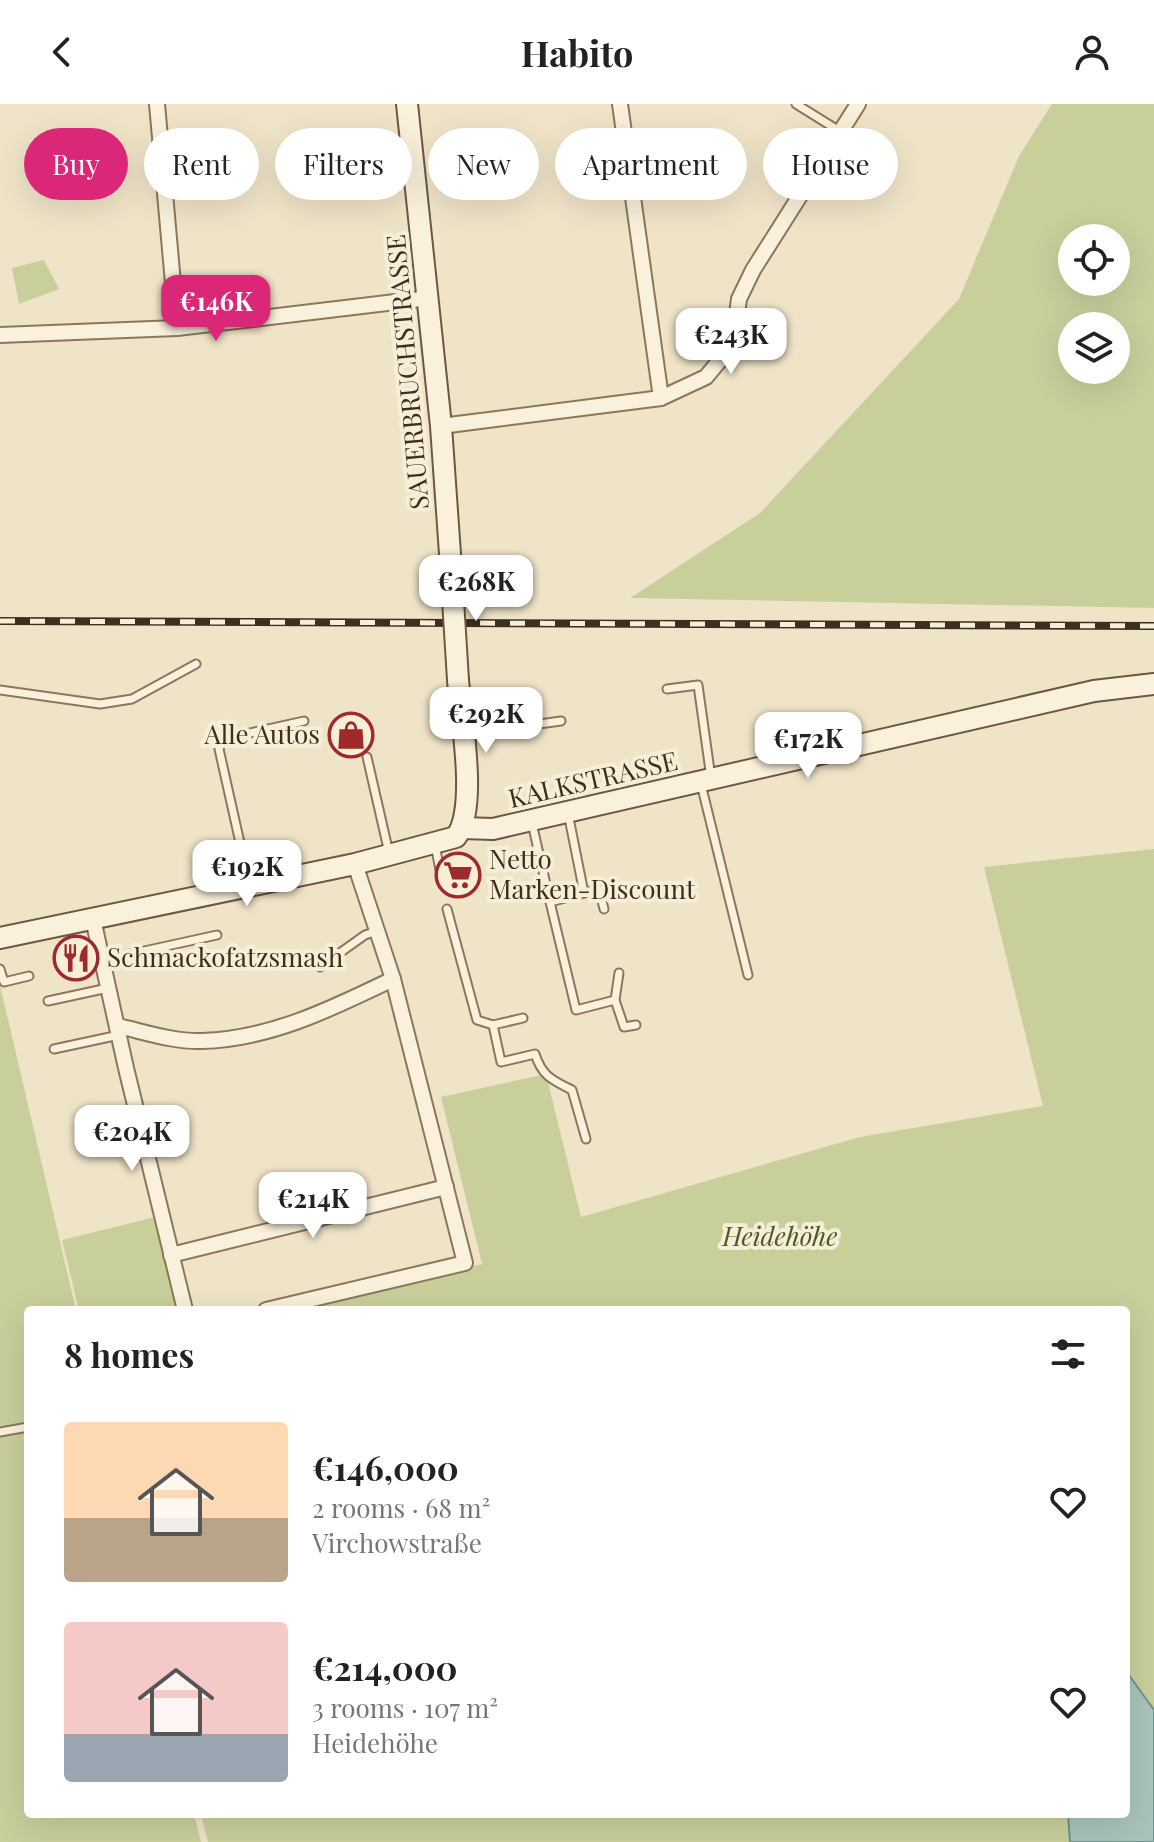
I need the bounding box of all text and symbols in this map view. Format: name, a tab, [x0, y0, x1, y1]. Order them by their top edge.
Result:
text: Habito	[521, 28, 633, 76]
icon: back	[40, 30, 84, 74]
icon: person	[1070, 30, 1114, 74]
chip: Buy	[24, 128, 128, 200]
chip: Rent	[144, 128, 259, 200]
chip: Filters	[275, 128, 412, 200]
chip: New	[428, 128, 539, 200]
chip: Apartment	[555, 128, 747, 200]
chip: House	[763, 128, 898, 200]
map controls	[1058, 224, 1130, 384]
button: locate	[1058, 224, 1130, 296]
street label: SAUERBRUCHSTRASSE	[377, 233, 436, 511]
pin: €146K	[160, 275, 272, 343]
text: €146K	[179, 283, 253, 318]
pin: €243K	[675, 308, 787, 376]
button: layers	[1058, 312, 1130, 384]
text: €243K	[694, 316, 768, 351]
pin: €268K	[420, 555, 532, 623]
text: €268K	[437, 563, 515, 598]
pin: €292K	[430, 687, 542, 755]
text: €292K	[448, 695, 524, 730]
shop icon: Alle Autos	[327, 711, 375, 759]
pin: €172K	[752, 712, 864, 780]
place label: Alle Autos	[203, 716, 320, 751]
text: €172K	[773, 720, 843, 755]
street label: KALKSTRASSE	[505, 742, 681, 815]
pin: €192K	[191, 840, 303, 908]
place label: Netto Marken-Discount	[489, 841, 696, 906]
text: €192K	[210, 848, 284, 883]
supermarket icon: Netto Marken-Discount	[434, 851, 482, 899]
restaurant icon: Schmackofatzsmash	[52, 934, 100, 982]
place label: Schmackofatzsmash	[107, 939, 343, 974]
pin: €204K	[76, 1105, 188, 1173]
text: €204K	[92, 1113, 172, 1148]
pin: €214K	[257, 1172, 369, 1240]
text: €214K	[277, 1180, 349, 1215]
park label: Heidehöhe	[722, 1218, 837, 1253]
text: 8 homes	[64, 1331, 194, 1377]
icon: filters	[1046, 1332, 1090, 1376]
text: €146,000	[312, 1444, 459, 1490]
icon: home	[128, 1454, 224, 1550]
icon: heart	[1046, 1480, 1090, 1524]
text: 2 rooms · 68 m²	[312, 1490, 490, 1525]
text: Virchowstraße	[312, 1525, 482, 1560]
text: €214,000	[312, 1644, 458, 1690]
icon: home	[128, 1654, 224, 1750]
icon: heart	[1046, 1680, 1090, 1724]
text: 3 rooms · 107 m²	[312, 1690, 498, 1725]
text: Heidehöhe	[312, 1725, 438, 1760]

